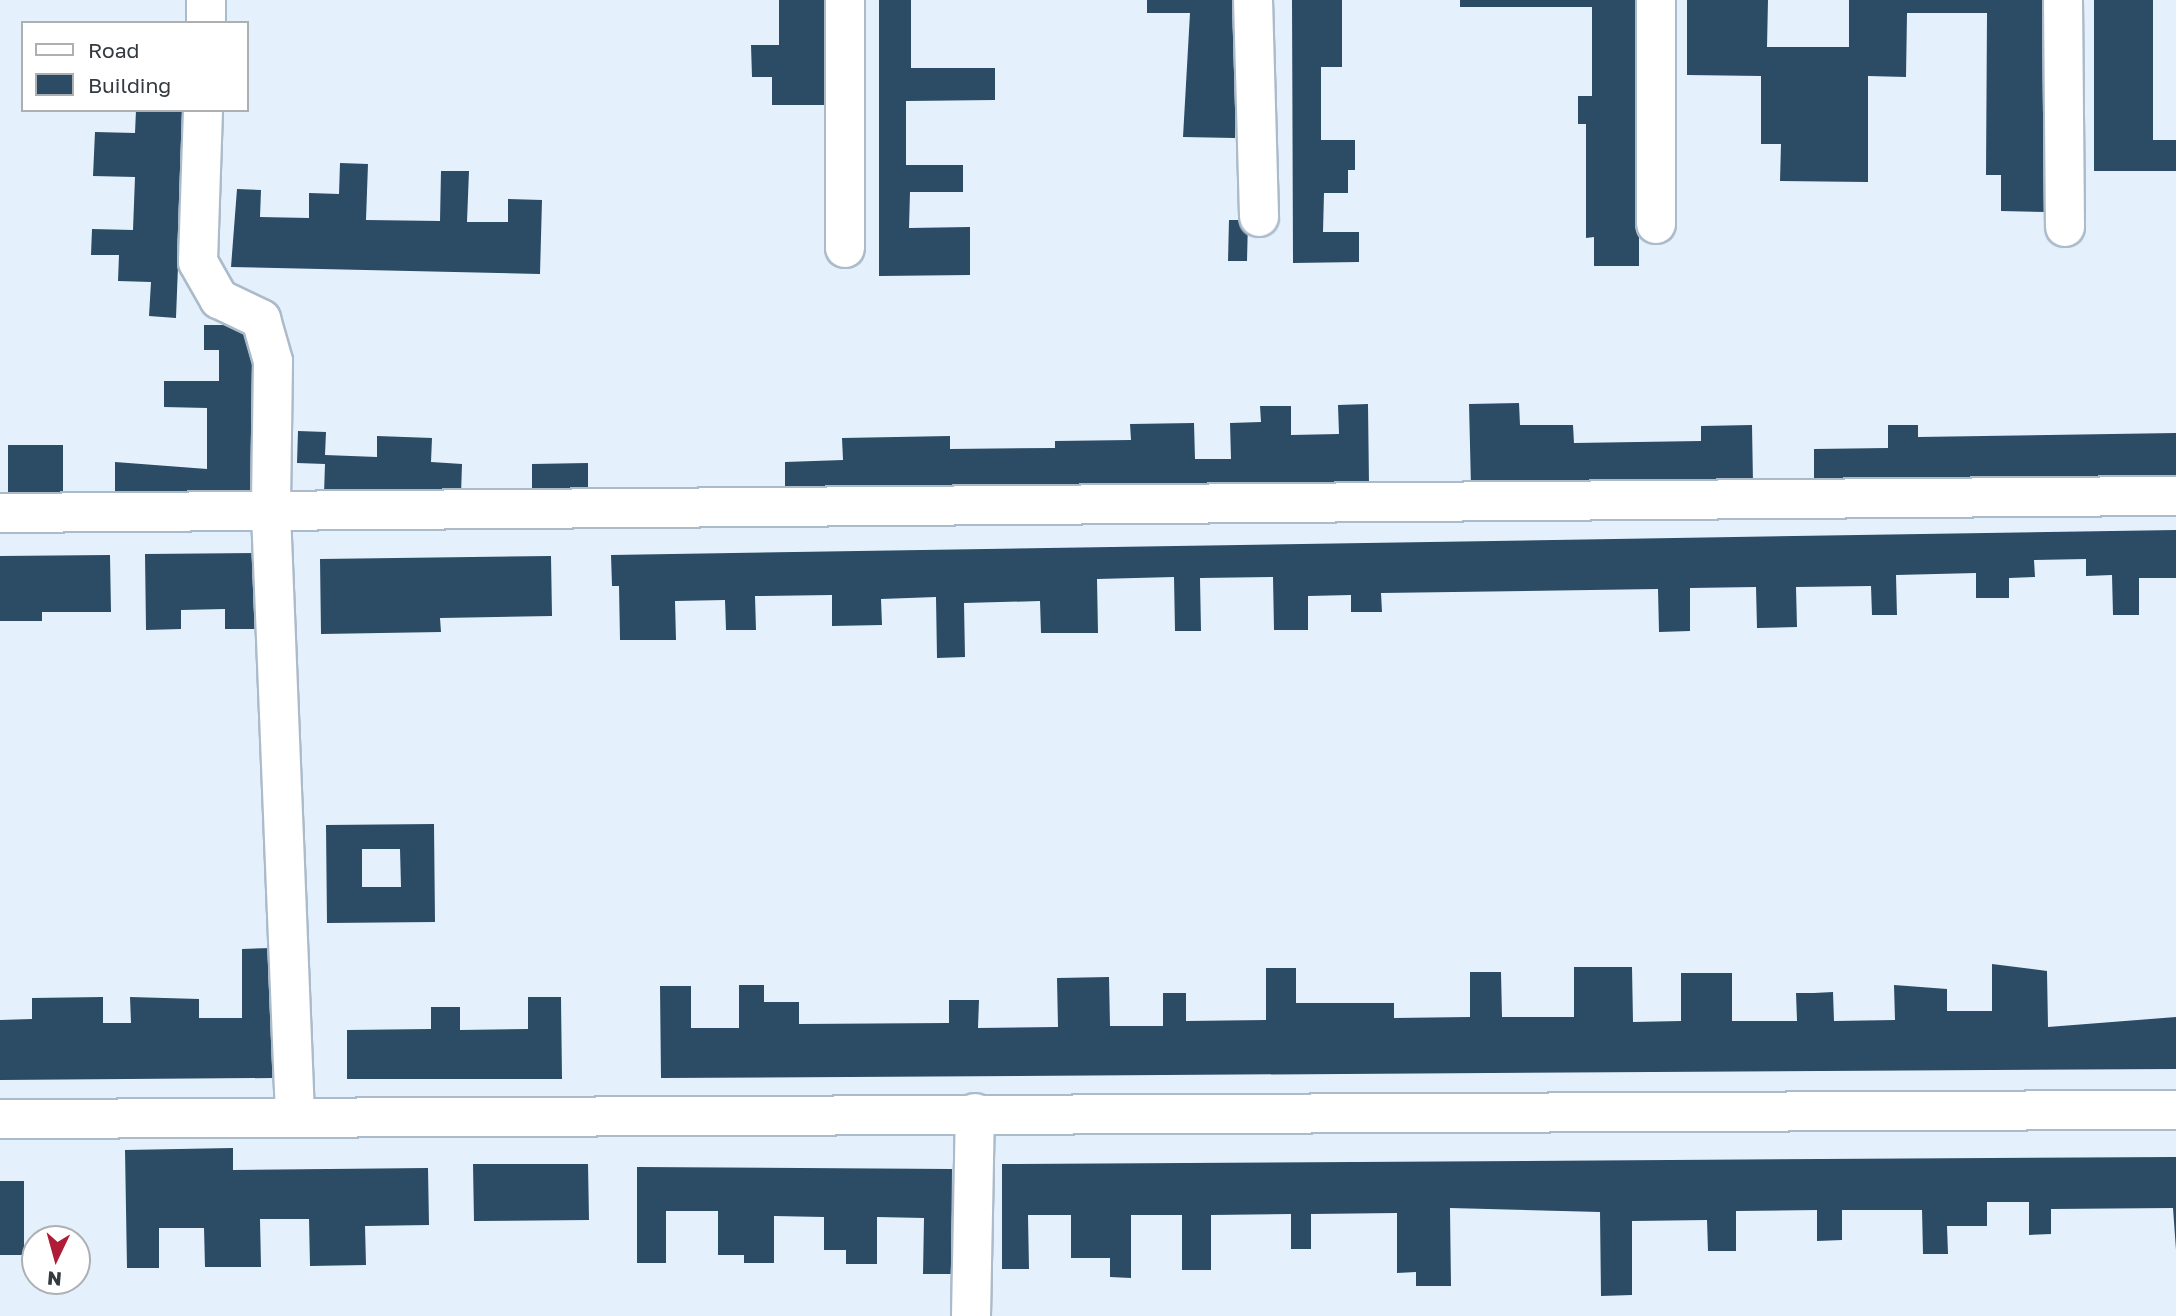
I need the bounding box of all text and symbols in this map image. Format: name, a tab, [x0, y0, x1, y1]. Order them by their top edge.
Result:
legend	[21, 21, 248, 112]
text: Road	[88, 37, 139, 63]
text: Building	[88, 72, 171, 98]
north arrow	[21, 1225, 91, 1295]
text: N	[46, 1267, 63, 1292]

